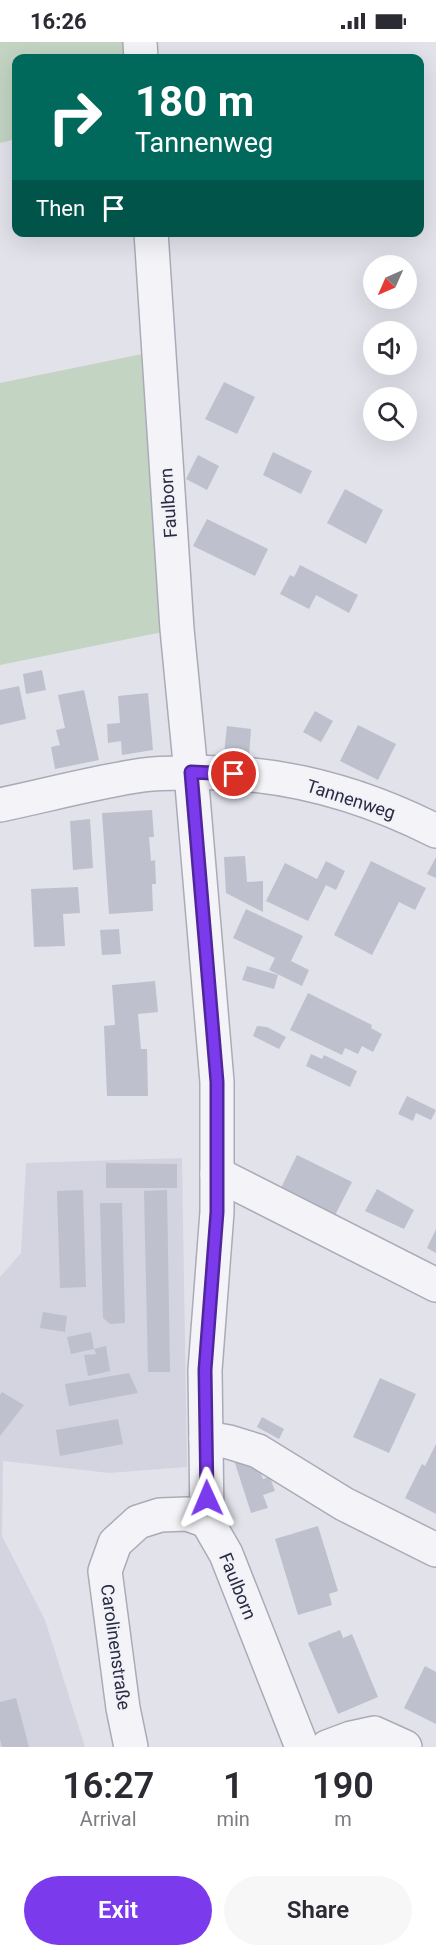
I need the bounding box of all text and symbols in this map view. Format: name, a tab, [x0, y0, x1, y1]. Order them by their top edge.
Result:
text: 16:26	[30, 9, 87, 34]
text: 180 m	[135, 77, 254, 126]
icon: right	[36, 78, 114, 156]
text: Tannenweg	[135, 127, 273, 159]
icon: arrive	[97, 192, 130, 225]
text: Then	[36, 196, 85, 221]
north arrow	[363, 255, 417, 309]
map controls	[363, 255, 417, 441]
button: sound	[363, 321, 417, 375]
button: search	[363, 387, 417, 441]
street label: Faulborn	[155, 467, 181, 539]
pin	[208, 748, 259, 799]
icon: arrive	[217, 757, 250, 790]
street label: Tannenweg	[304, 775, 398, 823]
position arrow	[175, 1466, 239, 1530]
street label: Faulborn	[215, 1550, 261, 1622]
street label: Carolinenstraße	[97, 1583, 135, 1711]
text: 16:27	[62, 1765, 154, 1807]
text: 1	[223, 1765, 243, 1807]
text: 190	[312, 1765, 374, 1807]
text: Arrival	[80, 1807, 137, 1831]
text: min	[216, 1807, 250, 1831]
text: m	[334, 1807, 352, 1831]
button: Exit	[24, 1876, 212, 1945]
button: Share	[224, 1876, 412, 1945]

